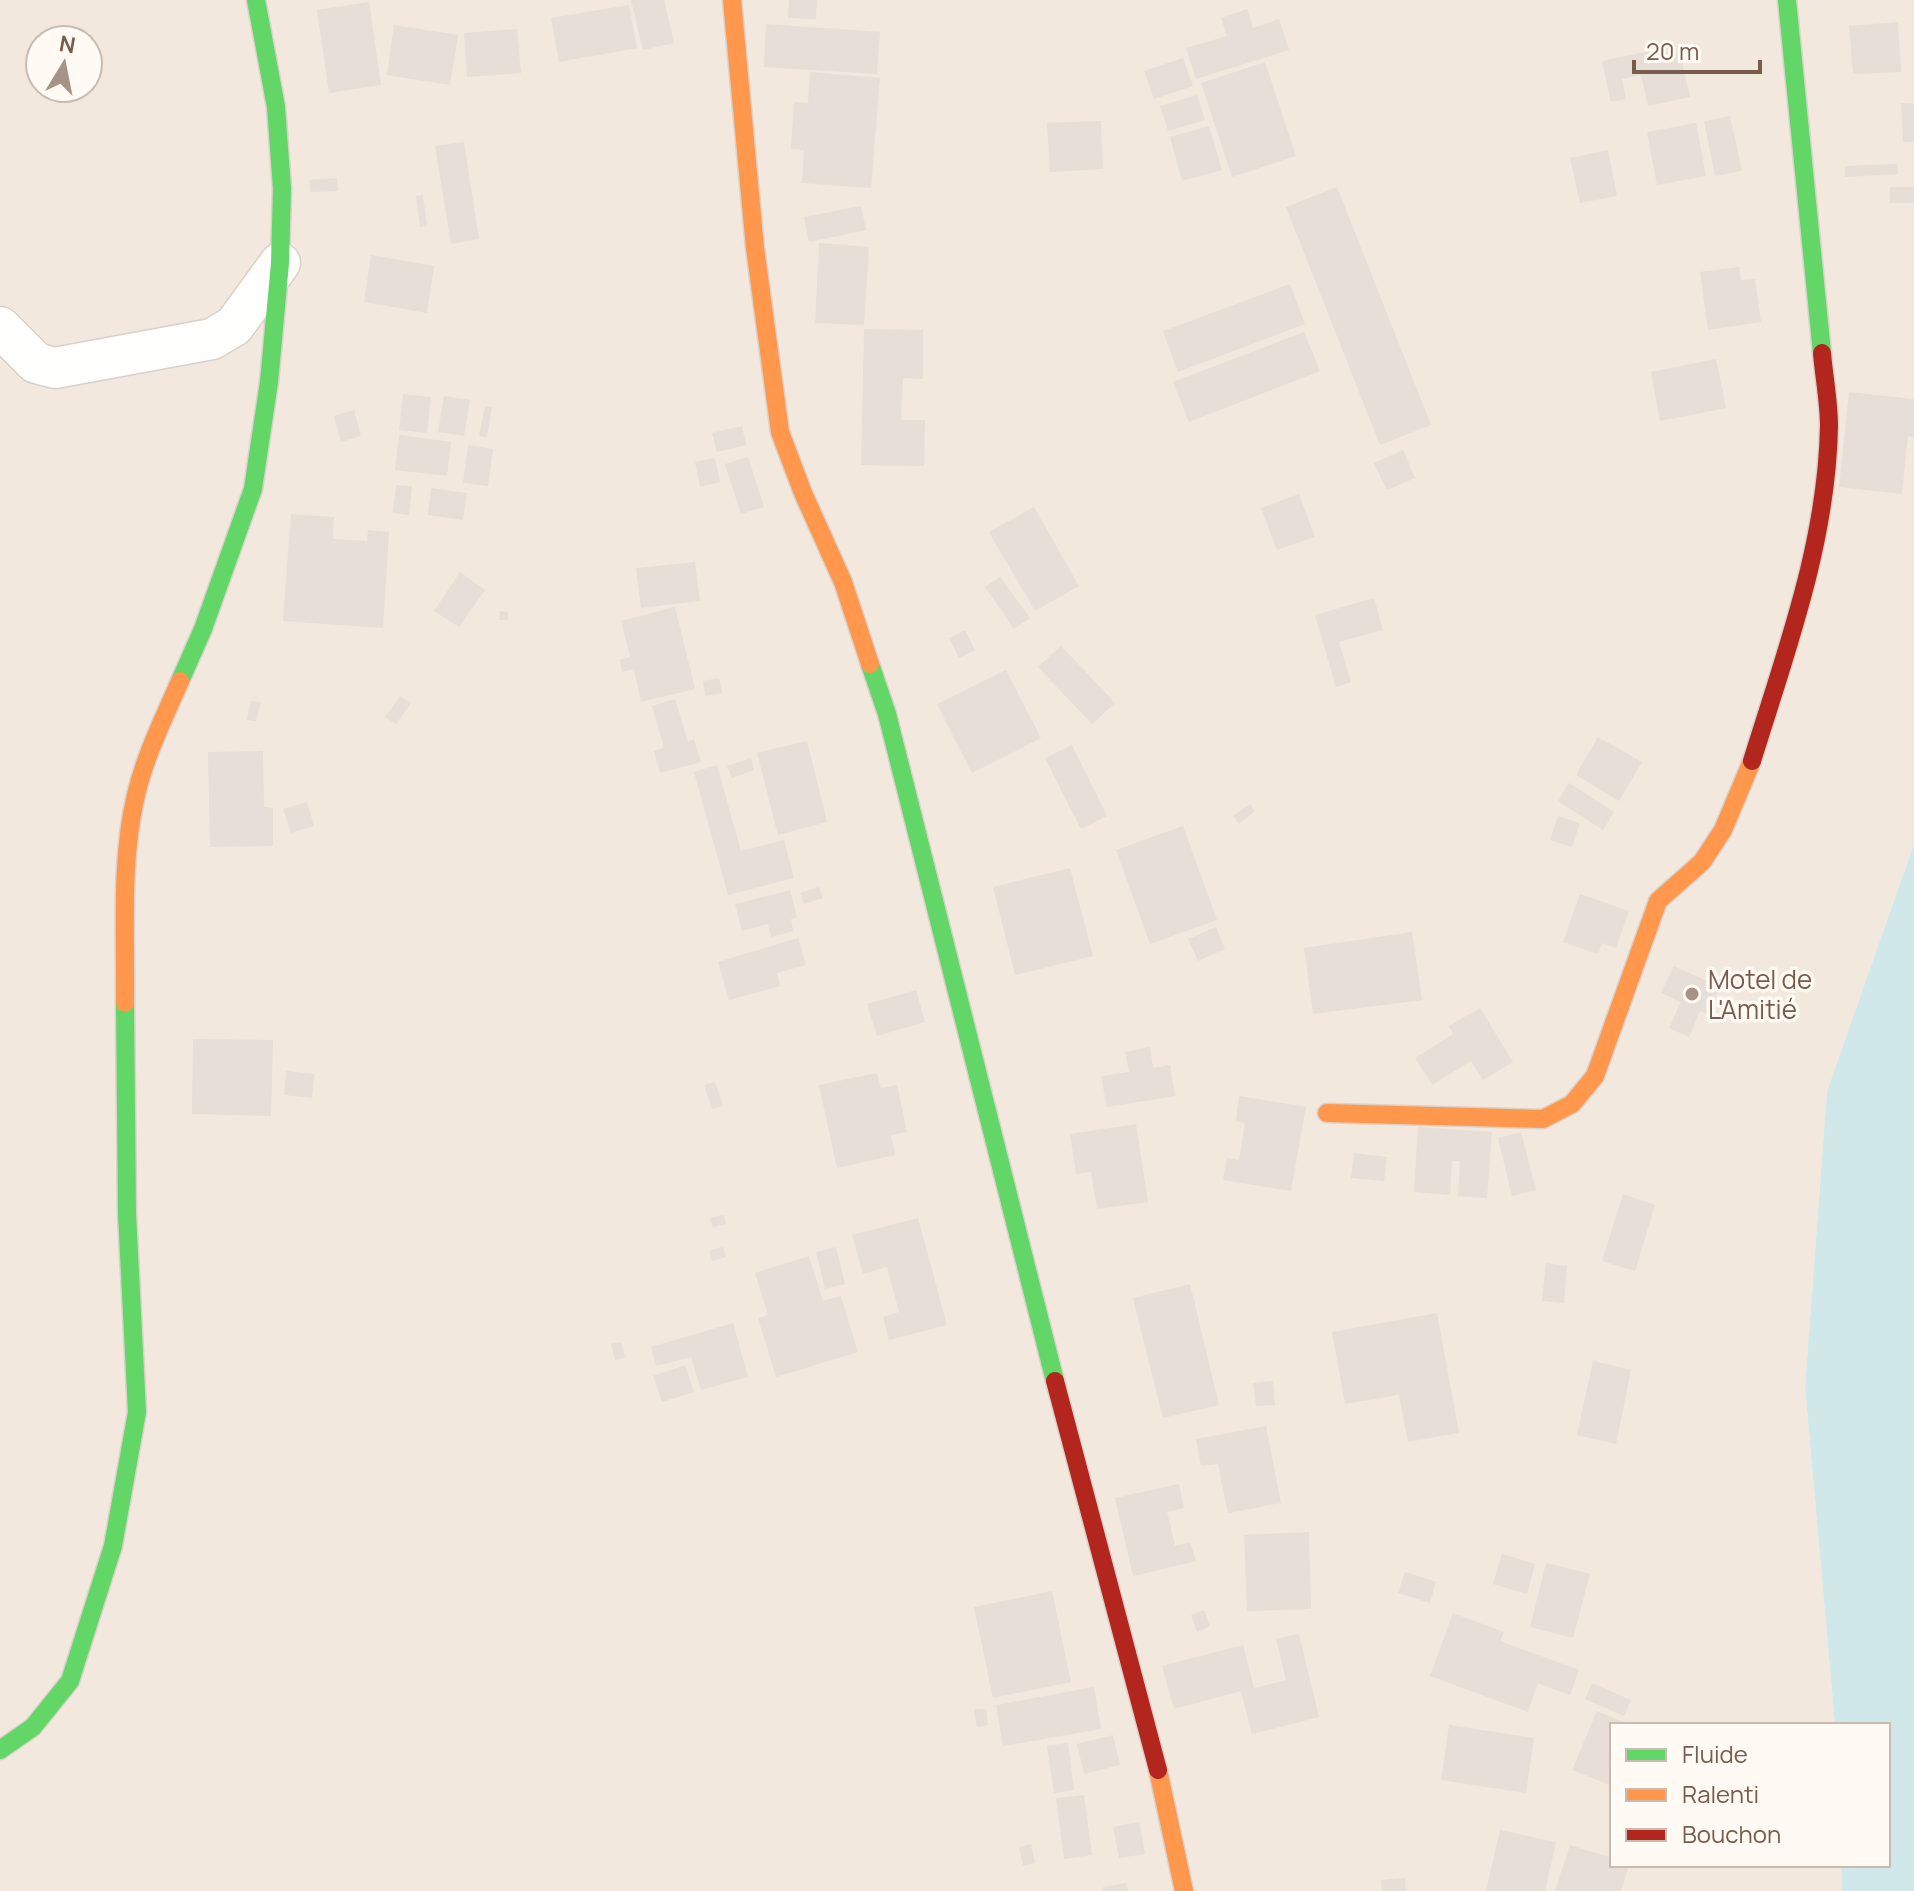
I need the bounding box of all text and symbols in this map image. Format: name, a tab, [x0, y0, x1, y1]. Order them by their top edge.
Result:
north arrow	[24, 24, 104, 104]
scale bar	[1634, 24, 1760, 74]
text: N	[57, 28, 78, 60]
text: 20 m	[1646, 34, 1699, 67]
place label: Motel de L'Amitié	[1708, 961, 1812, 1027]
marker: Motel de L'Amitié	[1683, 985, 1701, 1003]
legend	[1610, 1723, 1890, 1867]
text: Fluide	[1682, 1737, 1748, 1770]
text: Ralenti	[1682, 1777, 1759, 1810]
text: Bouchon	[1682, 1817, 1781, 1850]

